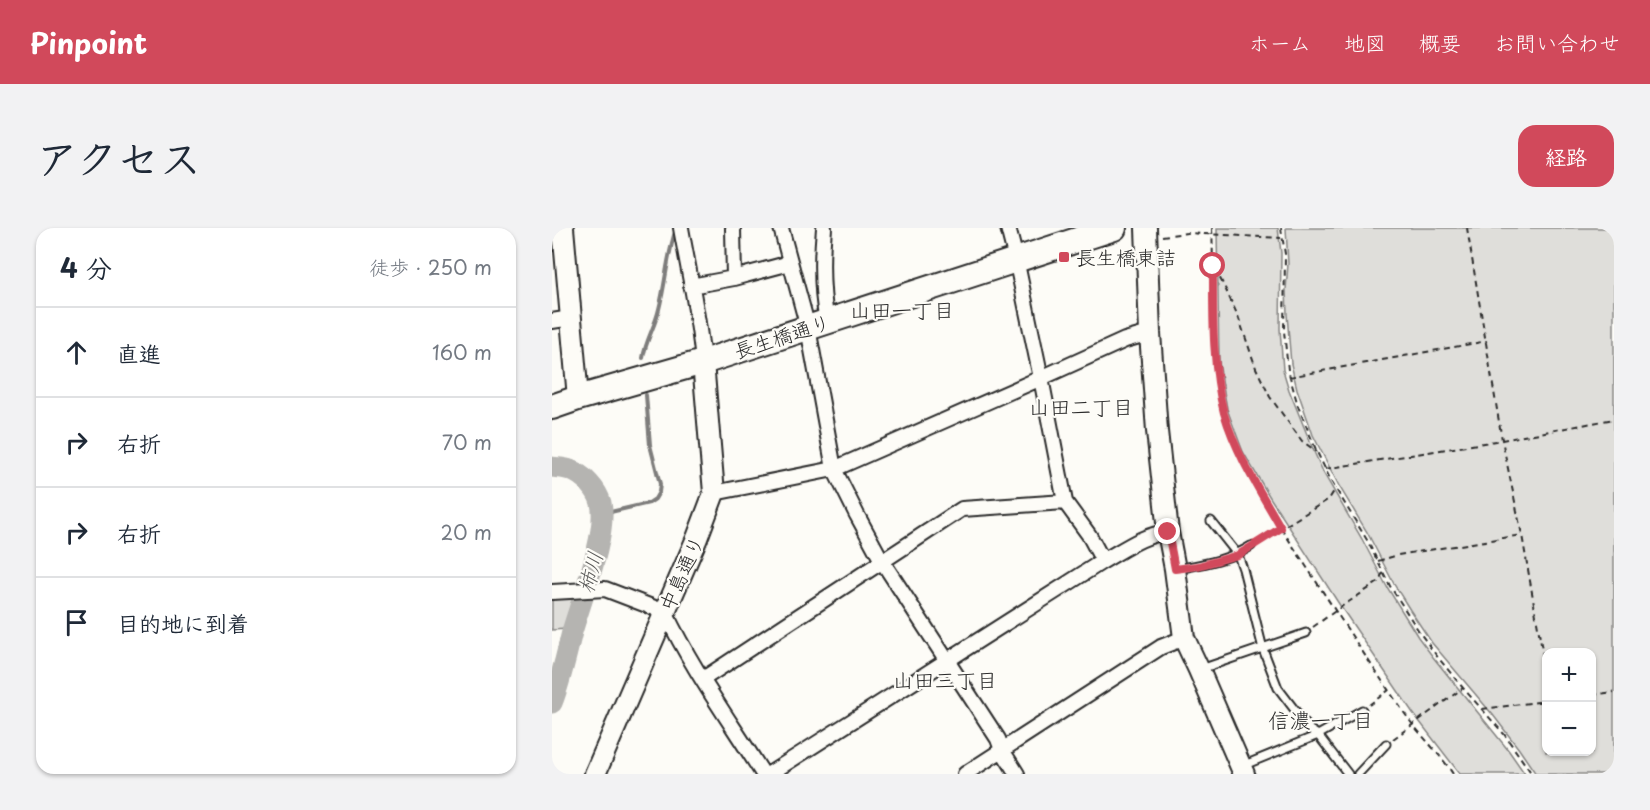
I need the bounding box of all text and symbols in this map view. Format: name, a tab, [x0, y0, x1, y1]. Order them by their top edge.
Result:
text: Pinpoint	[30, 21, 147, 64]
text: ホーム	[1249, 26, 1311, 58]
text: 地図	[1344, 26, 1386, 58]
text: 概要	[1419, 26, 1461, 58]
text: お問い合わせ	[1494, 26, 1620, 58]
text: アクセス	[36, 125, 201, 188]
button: 経路	[1518, 125, 1614, 187]
place label: 長生橋東詰	[1076, 242, 1176, 272]
text: 4 分	[60, 248, 112, 287]
marker: 長生橋東詰	[1057, 250, 1071, 264]
text: 徒歩 · 250 m	[369, 252, 492, 282]
route start	[1199, 252, 1225, 278]
district label: 山田一丁目	[850, 293, 955, 325]
street label: 長生橋通り	[730, 306, 834, 366]
icon: ahead	[60, 336, 93, 369]
text: 直進	[117, 336, 161, 369]
text: 160 m	[432, 337, 492, 367]
district label: 山田二丁目	[1029, 390, 1134, 422]
icon: right	[60, 426, 93, 459]
text: 右折	[117, 426, 161, 459]
text: 70 m	[442, 427, 492, 457]
icon: right	[60, 516, 93, 549]
text: 右折	[117, 516, 161, 549]
text: 20 m	[440, 517, 492, 547]
route end	[1154, 518, 1180, 544]
street label: 中島通り	[651, 530, 711, 616]
water label: 柿川	[568, 548, 610, 596]
icon: arrive	[60, 606, 93, 639]
text: 目的地に到着	[117, 606, 249, 639]
map controls	[1542, 648, 1596, 756]
button: +	[1542, 648, 1596, 702]
district label: 山田三丁目	[893, 663, 998, 695]
button: −	[1542, 702, 1596, 756]
district label: 信濃一丁目	[1269, 703, 1374, 735]

